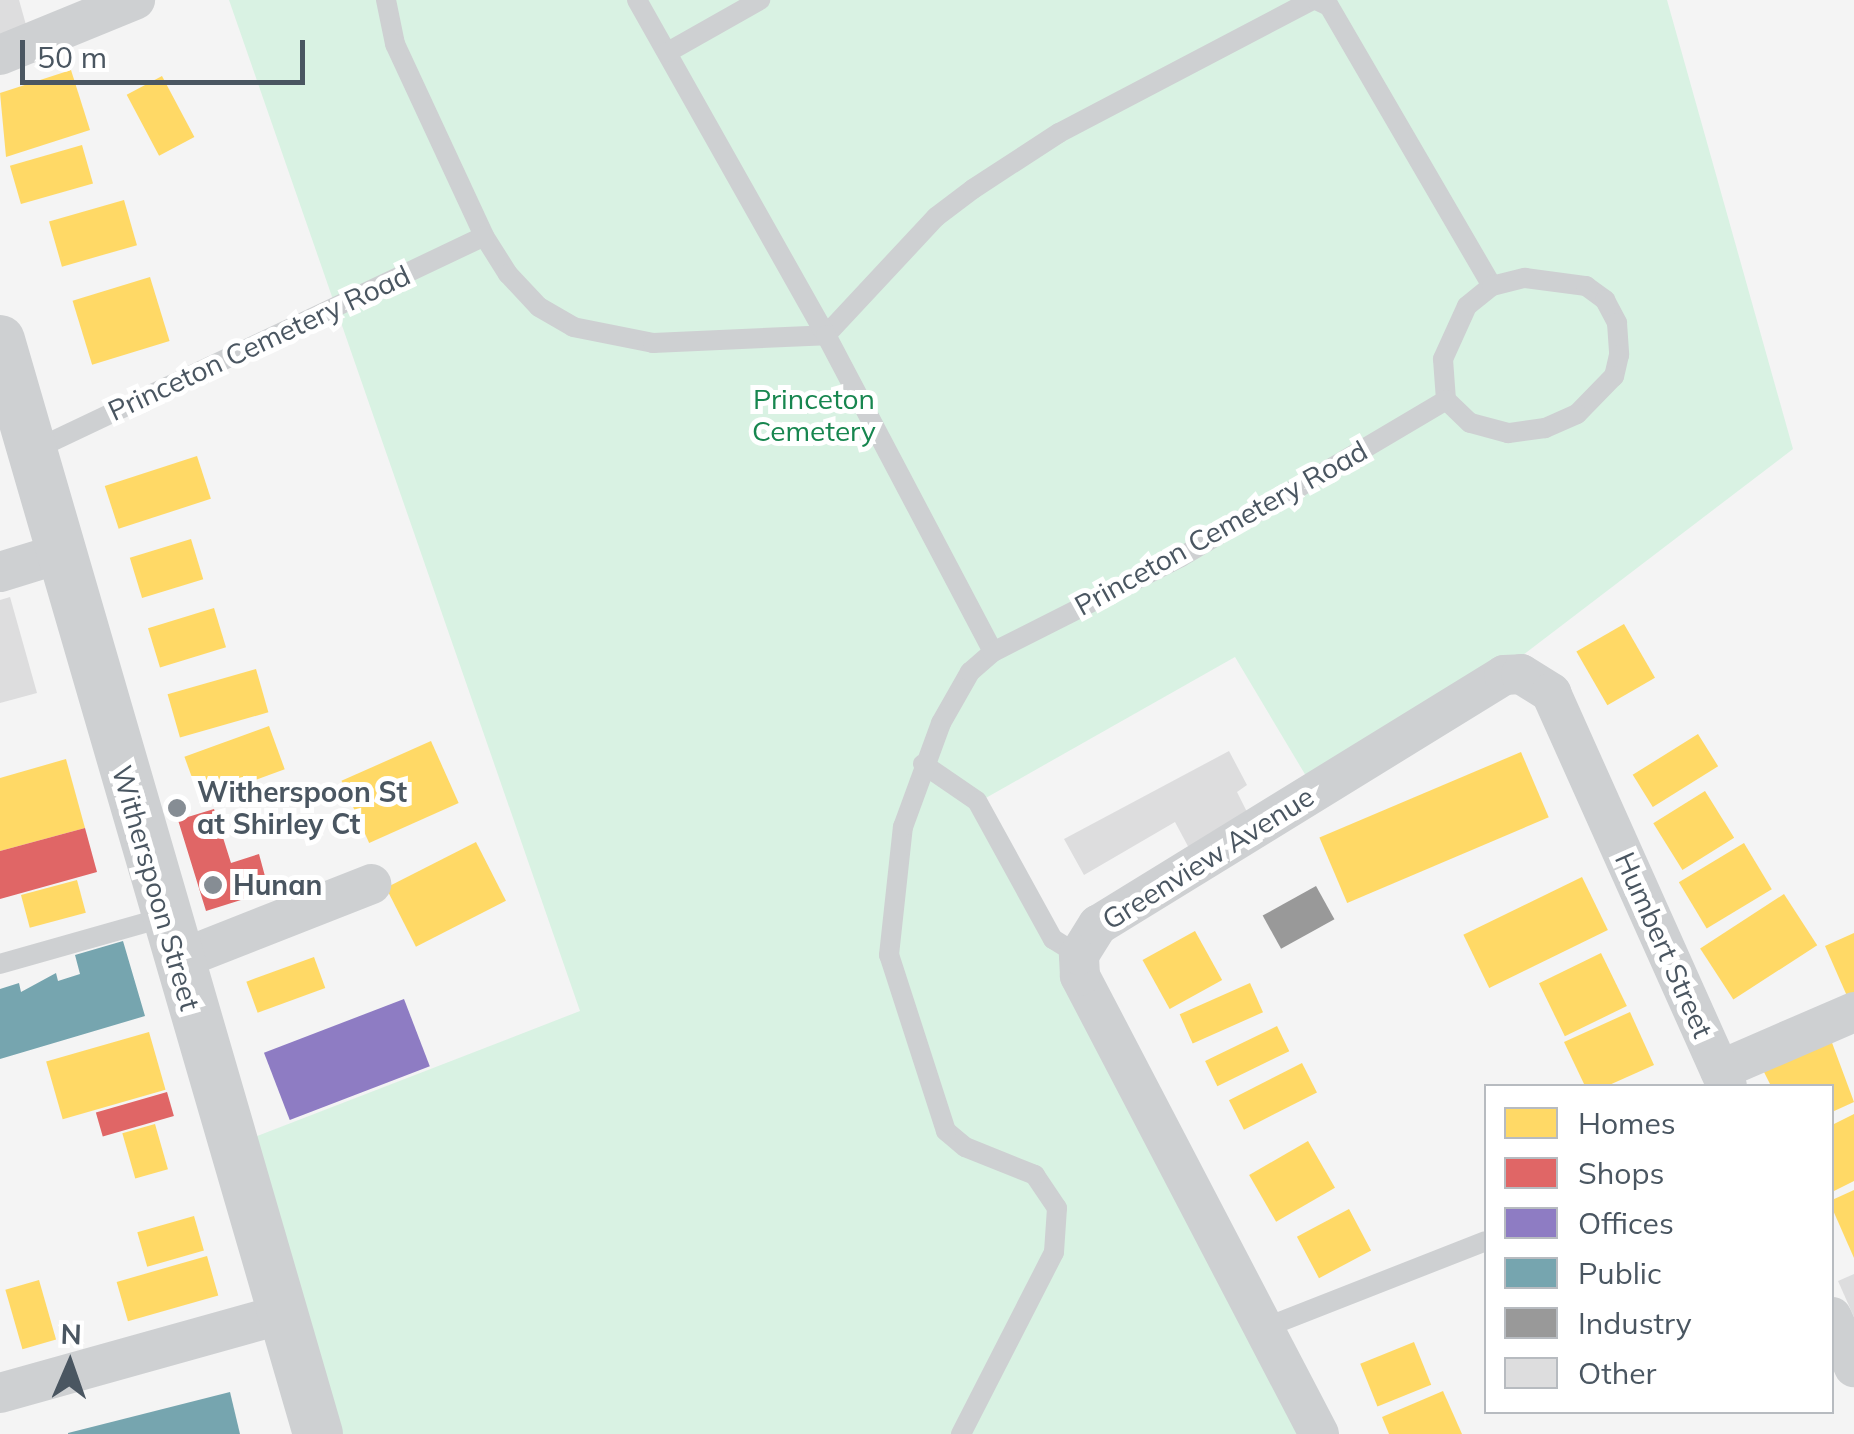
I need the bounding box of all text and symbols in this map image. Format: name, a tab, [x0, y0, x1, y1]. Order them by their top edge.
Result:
scale bar	[25, 20, 310, 82]
text: 50 m	[37, 38, 107, 76]
street label: Princeton Cemetery Road	[103, 258, 415, 428]
park label: Princeton Cemetery	[752, 382, 876, 448]
street label: Princeton Cemetery Road	[1069, 433, 1373, 623]
street label: Witherspoon Street	[105, 762, 207, 1014]
place label: Witherspoon St at Shirley Ct	[197, 775, 407, 841]
street label: Greenview Avenue	[1096, 779, 1320, 937]
marker: Witherspoon St at Shirley Ct	[166, 797, 188, 819]
street label: Humbert Street	[1608, 847, 1720, 1043]
place label: Hunan	[233, 868, 322, 902]
marker: Hunan	[202, 874, 224, 896]
legend	[1484, 1084, 1834, 1414]
text: Homes	[1578, 1104, 1676, 1142]
text: Shops	[1578, 1154, 1664, 1192]
text: Offices	[1578, 1204, 1674, 1242]
text: Public	[1578, 1254, 1662, 1292]
text: Industry	[1578, 1304, 1692, 1342]
north arrow	[20, 1314, 120, 1414]
text: N	[60, 1316, 82, 1351]
text: Other	[1578, 1354, 1656, 1392]

